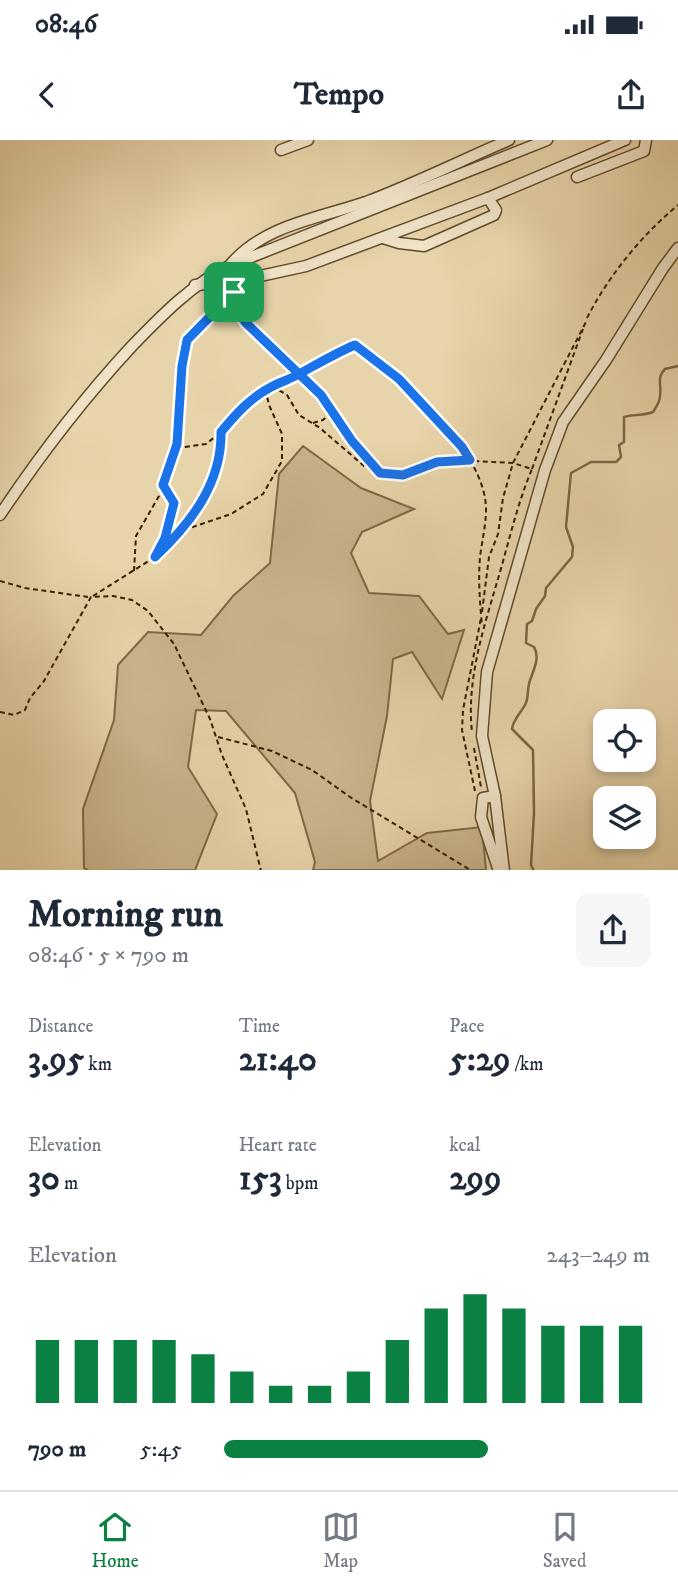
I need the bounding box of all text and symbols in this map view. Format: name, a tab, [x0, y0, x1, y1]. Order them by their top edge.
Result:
text: 08:46	[35, 8, 97, 41]
text: Tempo	[294, 75, 384, 115]
icon: back	[28, 76, 66, 114]
icon: share	[612, 76, 650, 114]
pin	[204, 262, 264, 322]
icon: arrive	[215, 273, 253, 311]
map controls	[593, 709, 656, 849]
button: locate	[593, 709, 656, 772]
button: layers	[593, 786, 656, 849]
text: Morning run	[28, 891, 223, 939]
button: share	[576, 893, 650, 967]
text: 08:46 · 5 × 790 m	[28, 941, 189, 970]
text: Distance	[28, 1015, 93, 1038]
text: Time	[239, 1015, 280, 1038]
text: Pace	[449, 1015, 484, 1038]
text: 3.95	[28, 1038, 84, 1082]
text: 21:40	[239, 1038, 317, 1082]
text: 5:29	[449, 1038, 511, 1082]
text: km	[84, 1053, 112, 1076]
text: /km	[511, 1053, 543, 1076]
text: Elevation	[28, 1134, 102, 1157]
text: Heart rate	[239, 1134, 317, 1157]
text: kcal	[449, 1134, 481, 1157]
text: 30	[28, 1157, 60, 1201]
text: 153	[239, 1157, 282, 1201]
text: 299	[449, 1157, 501, 1201]
text: m	[60, 1172, 78, 1195]
text: bpm	[282, 1172, 319, 1195]
text: Elevation	[28, 1241, 117, 1270]
text: 243–249 m	[547, 1241, 650, 1270]
text: 790 m	[28, 1435, 86, 1464]
text: 5:45	[140, 1435, 182, 1464]
tab: Home	[92, 1508, 139, 1573]
tab: Map	[322, 1508, 360, 1573]
tab: Saved	[543, 1508, 586, 1573]

